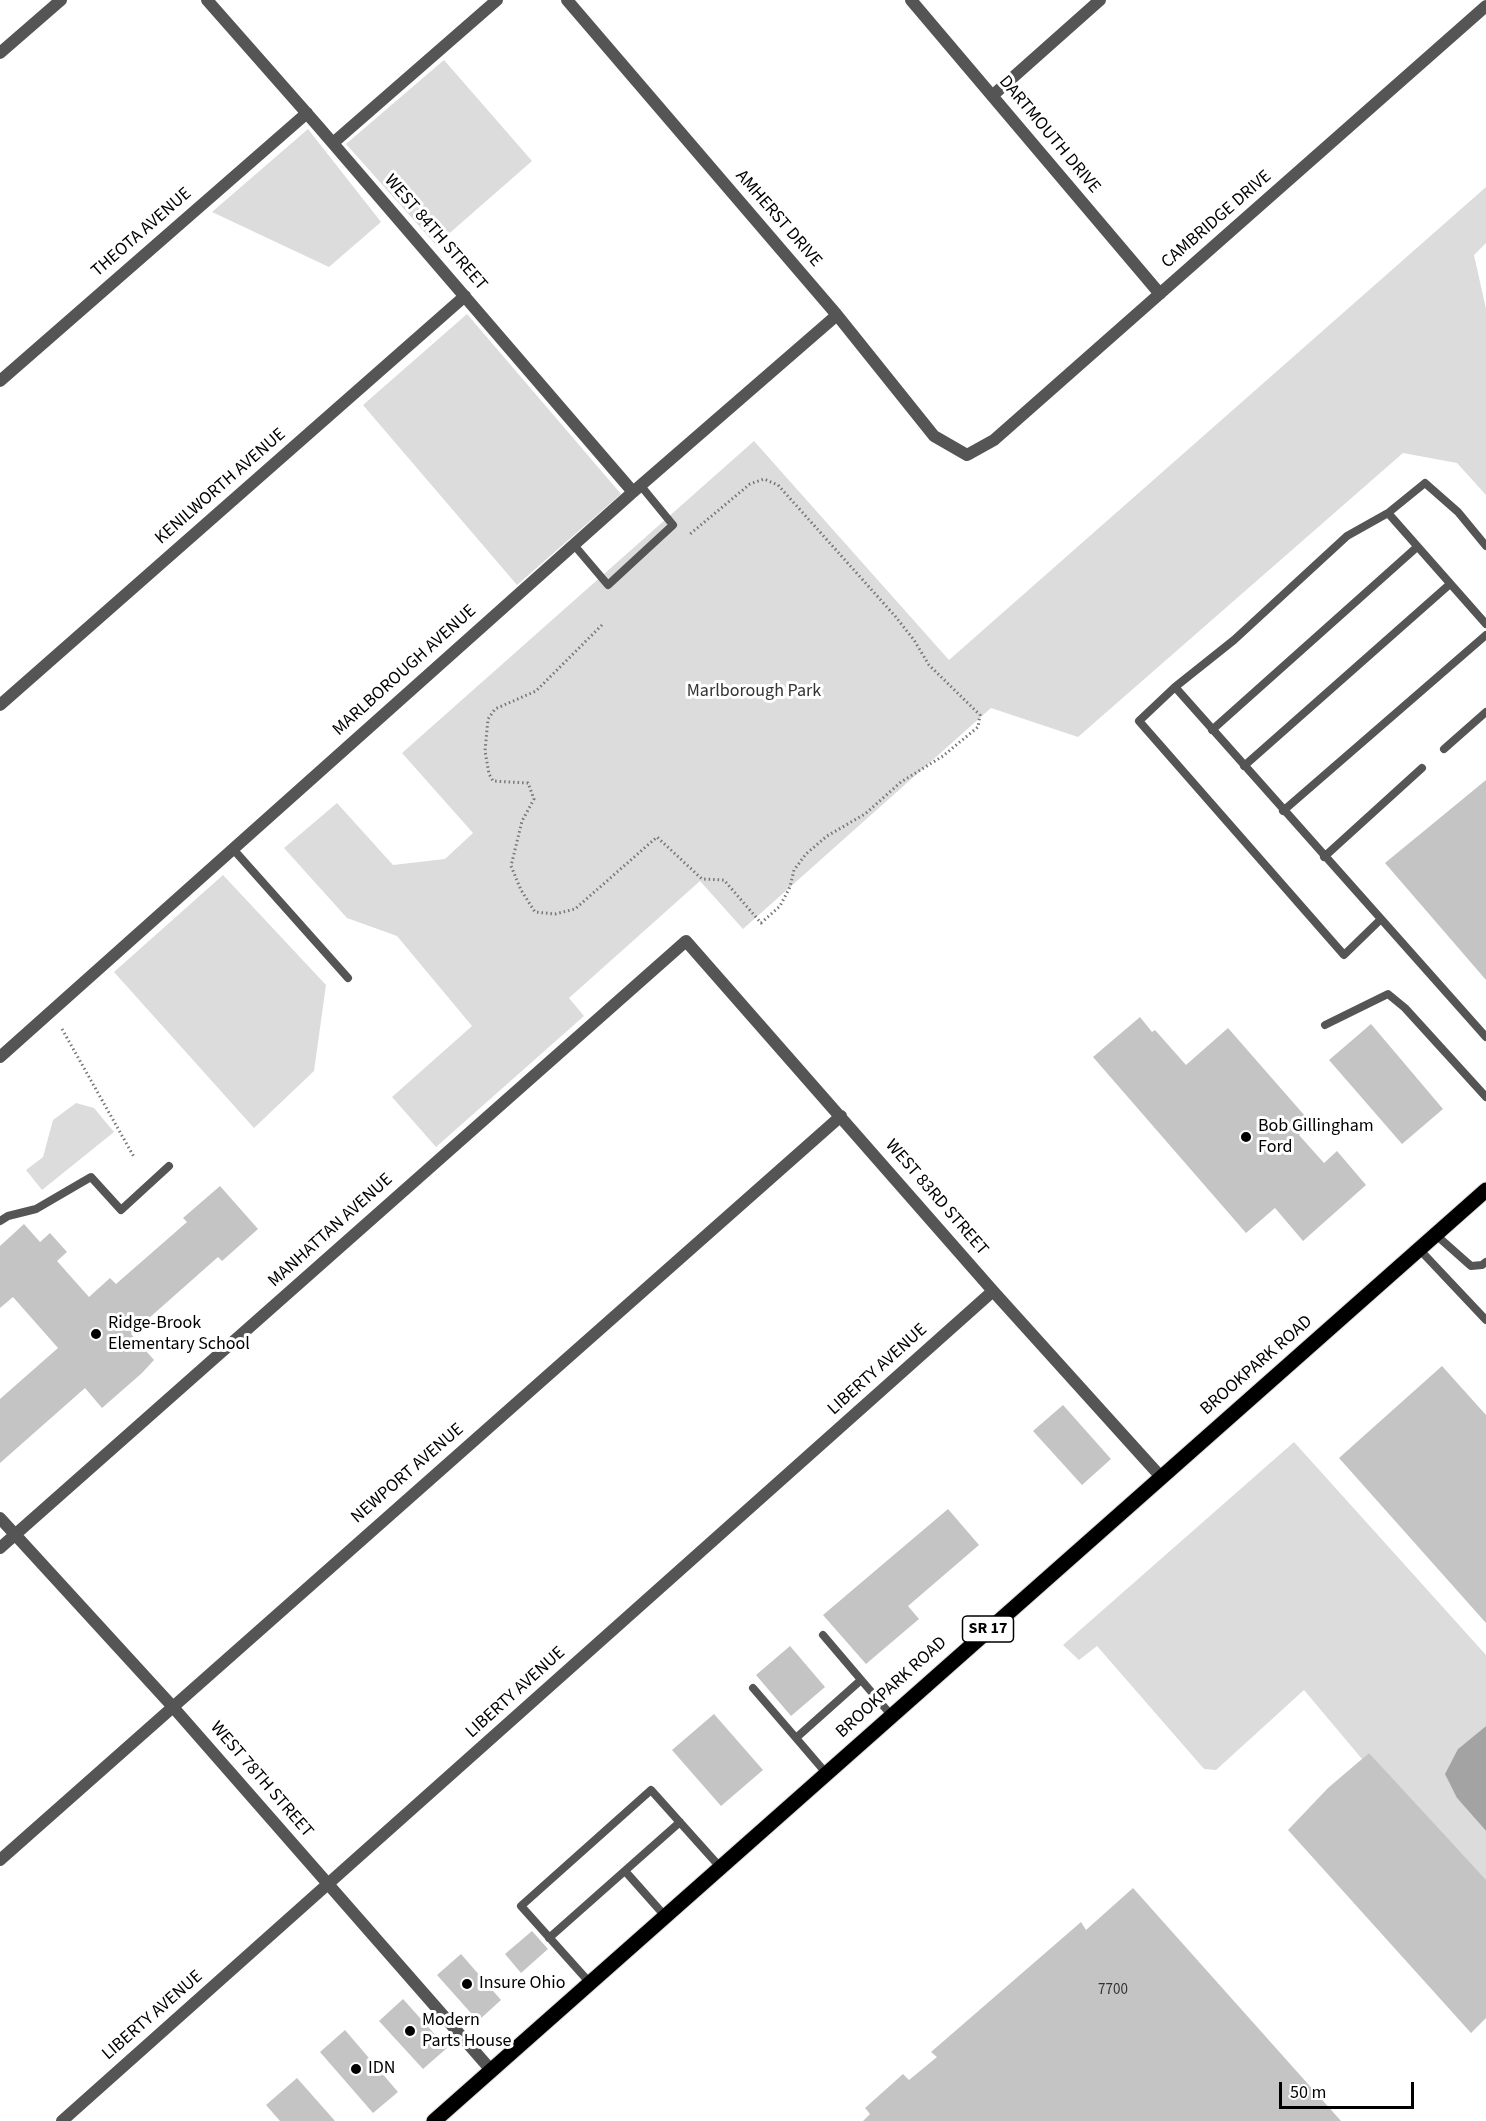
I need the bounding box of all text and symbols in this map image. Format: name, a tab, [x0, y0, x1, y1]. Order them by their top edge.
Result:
street label: DARTMOUTH DRIVE	[994, 72, 1104, 198]
street label: AMHERST DRIVE	[730, 166, 826, 272]
street label: CAMBRIDGE DRIVE	[1158, 166, 1276, 274]
street label: WEST 84TH STREET	[379, 171, 491, 295]
street label: THEOTA AVENUE	[87, 184, 197, 282]
street label: KENILWORTH AVENUE	[151, 424, 291, 550]
street label: MARLBOROUGH AVENUE	[329, 601, 481, 741]
park label: Marlborough Park	[687, 681, 821, 703]
place label: Bob Gillingham Ford	[1258, 1116, 1374, 1158]
marker: Bob Gillingham Ford	[1239, 1130, 1253, 1144]
street label: WEST 83RD STREET	[880, 1136, 992, 1260]
street label: MANHATTAN AVENUE	[264, 1170, 398, 1292]
street label: BROOKPARK ROAD	[1197, 1311, 1317, 1421]
place label: Ridge-Brook Elementary School	[108, 1313, 250, 1356]
street label: LIBERTY AVENUE	[824, 1320, 932, 1420]
marker: Ridge-Brook Elementary School	[89, 1327, 103, 1341]
street label: NEWPORT AVENUE	[347, 1419, 469, 1529]
road number: SR 17	[962, 1616, 1014, 1642]
street label: BROOKPARK ROAD	[832, 1633, 952, 1743]
street label: LIBERTY AVENUE	[462, 1643, 570, 1743]
street label: WEST 78TH STREET	[205, 1718, 317, 1842]
street label: LIBERTY AVENUE	[98, 1966, 208, 2066]
place label: Insure Ohio	[479, 1973, 565, 1995]
marker: Insure Ohio	[460, 1977, 474, 1991]
house number: 7700	[1098, 1982, 1128, 2000]
place label: Modern Parts House	[422, 2010, 512, 2052]
marker: Modern Parts House	[403, 2024, 417, 2038]
place label: IDN	[368, 2058, 395, 2080]
marker: IDN	[349, 2062, 363, 2076]
scale bar	[1282, 2070, 1417, 2108]
text: 50 m	[1290, 2080, 1326, 2105]

